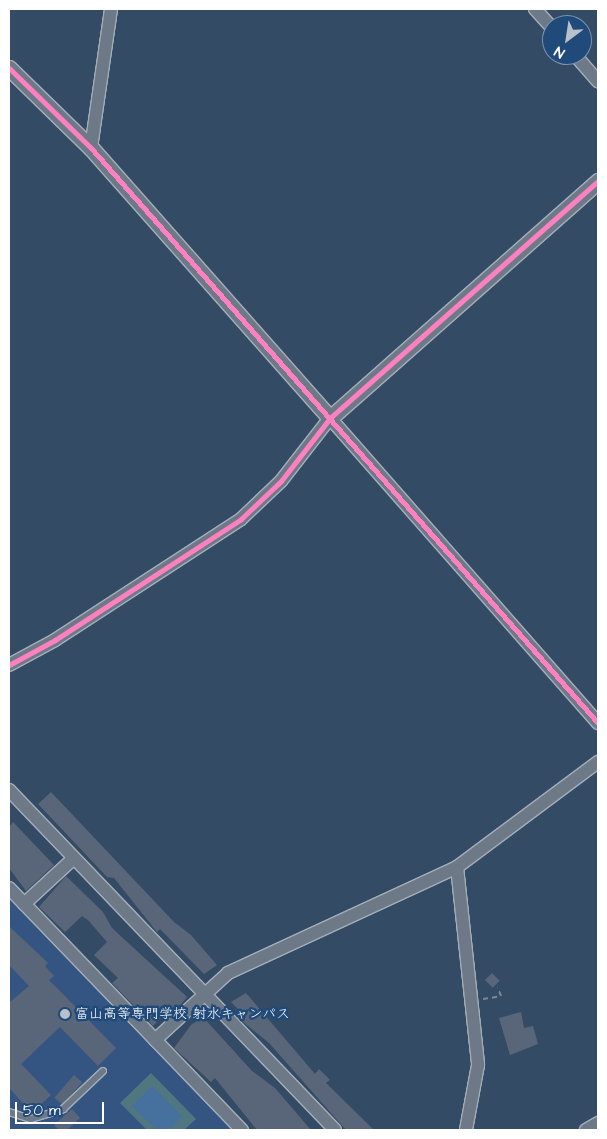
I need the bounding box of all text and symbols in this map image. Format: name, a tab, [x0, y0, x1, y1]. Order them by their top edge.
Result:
north arrow	[542, 15, 592, 65]
text: N	[551, 41, 569, 63]
place label: 富山高等専門学校 射水キャンパス	[75, 1006, 291, 1022]
marker: 富山高等専門学校 射水キャンパス	[59, 1008, 71, 1020]
scale bar	[18, 1092, 106, 1124]
text: 50 m	[23, 1100, 61, 1121]

